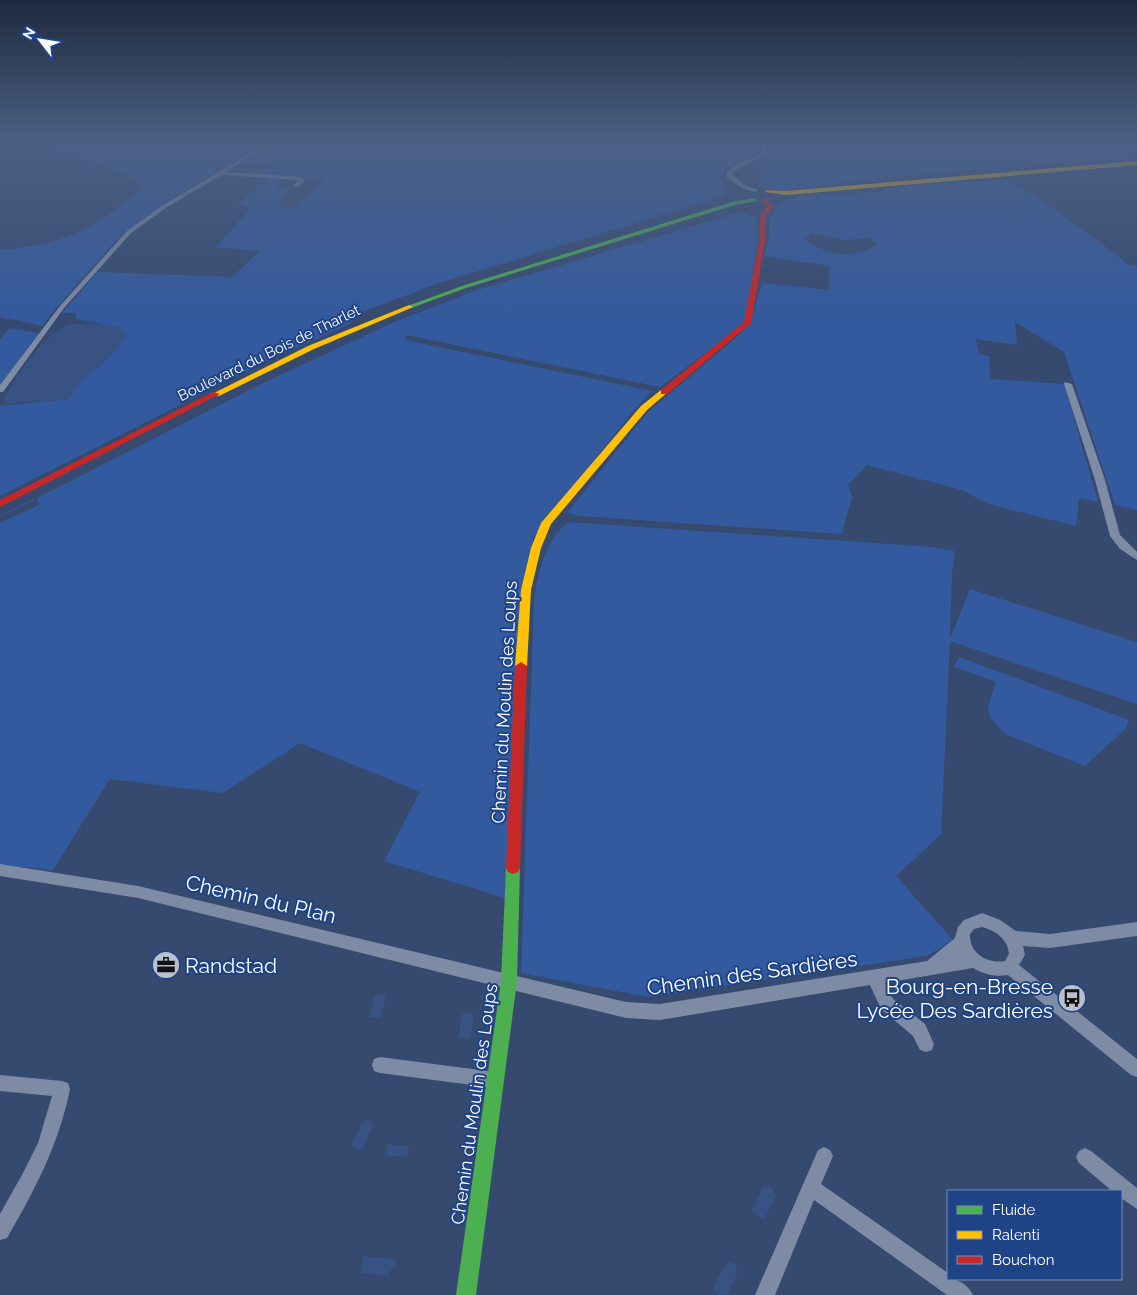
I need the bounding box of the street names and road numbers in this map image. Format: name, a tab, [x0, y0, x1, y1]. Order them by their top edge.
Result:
street label: Boulevard du Bois de Tharlet	[175, 301, 363, 405]
street label: Chemin du Moulin des Loups	[487, 580, 521, 824]
street label: Chemin du Plan	[183, 870, 339, 928]
street label: Chemin des Sardières	[645, 946, 859, 1000]
street label: Chemin du Moulin des Loups	[447, 982, 501, 1226]

